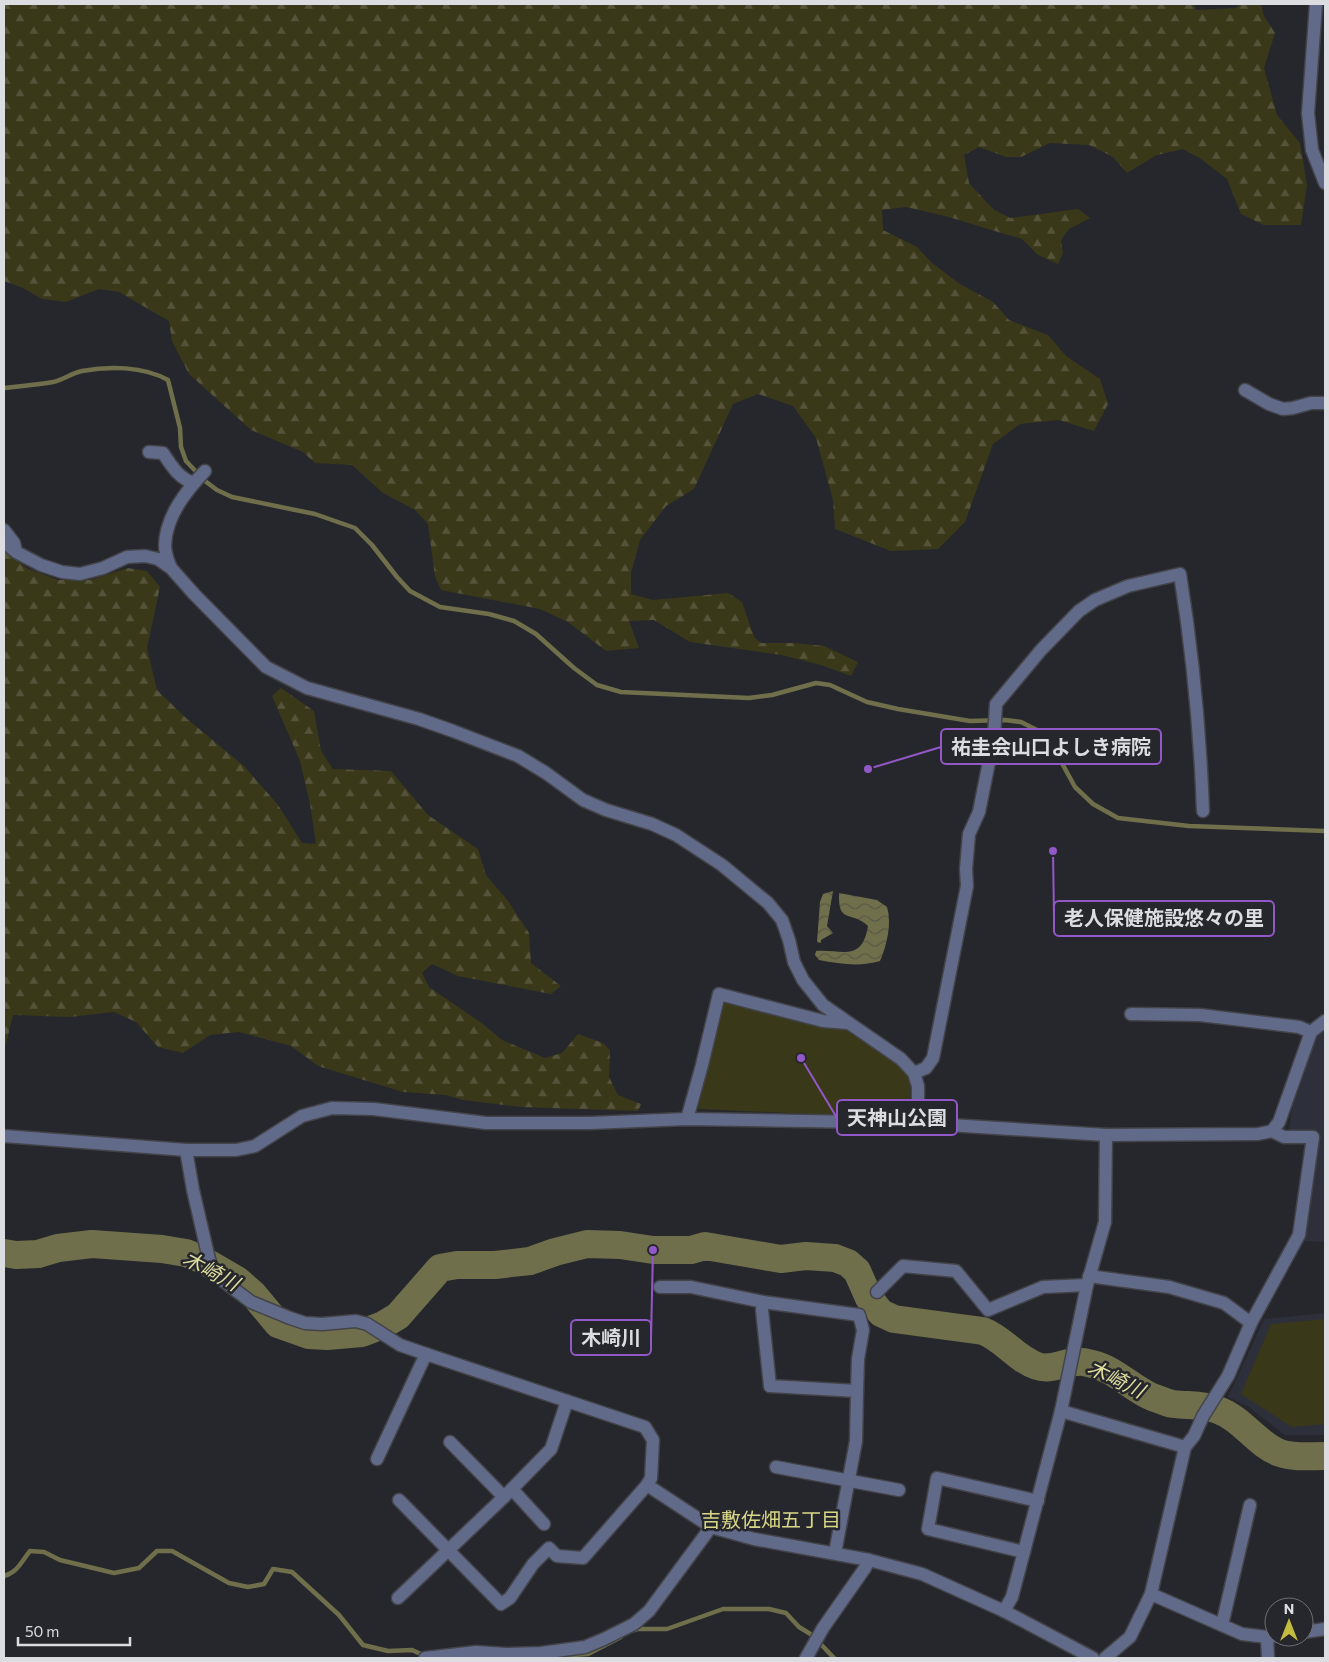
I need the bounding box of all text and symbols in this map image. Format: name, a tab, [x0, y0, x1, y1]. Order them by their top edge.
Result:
callout: 祐圭会山口よしき病院	[941, 729, 1161, 764]
text: 祐圭会山口よしき病院	[951, 734, 1151, 758]
callout: 老人保健施設悠々の里	[1054, 901, 1274, 936]
text: 老人保健施設悠々の里	[1064, 905, 1264, 929]
callout: 天神山公園	[837, 1100, 957, 1135]
text: 天神山公園	[847, 1105, 947, 1129]
water label: 木崎川	[179, 1245, 245, 1296]
callout: 木崎川	[571, 1320, 651, 1355]
text: 木崎川	[581, 1325, 641, 1349]
water label: 木崎川	[1084, 1354, 1150, 1403]
district label: 吉敷佐畑五丁目	[701, 1507, 841, 1531]
north arrow	[1264, 1597, 1314, 1647]
text: N	[1284, 1600, 1294, 1617]
scale bar	[18, 1614, 130, 1646]
text: 50 m	[25, 1622, 59, 1640]

